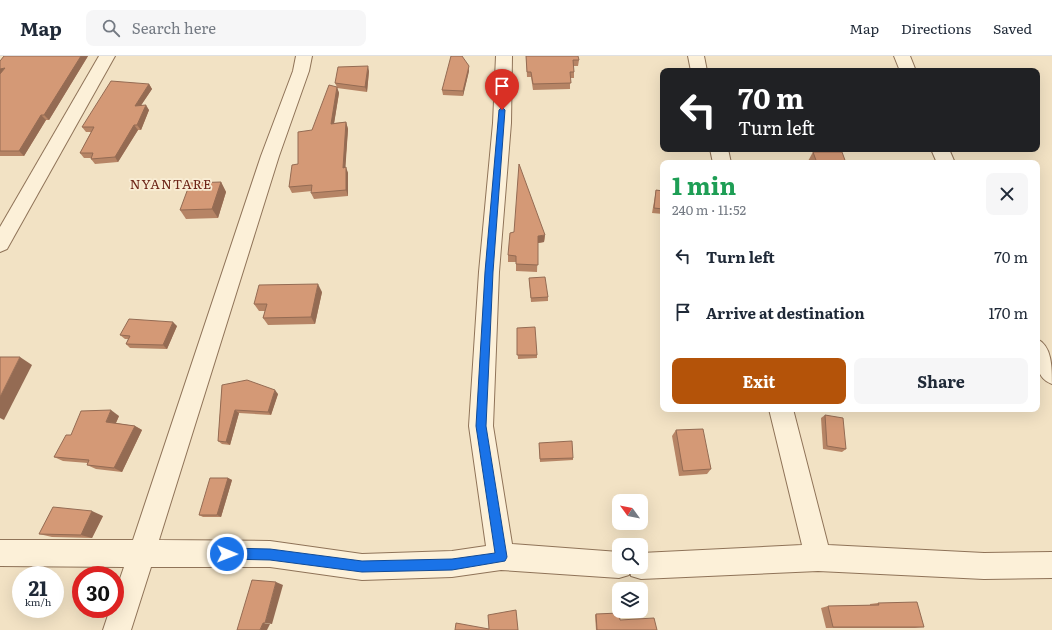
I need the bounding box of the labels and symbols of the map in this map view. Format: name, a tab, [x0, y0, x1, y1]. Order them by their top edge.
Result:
pin	[485, 69, 519, 110]
district label: NYANTARE	[130, 174, 212, 193]
north arrow	[612, 494, 648, 530]
position arrow	[206, 533, 248, 575]
speed limit sign: 30	[72, 566, 124, 618]

